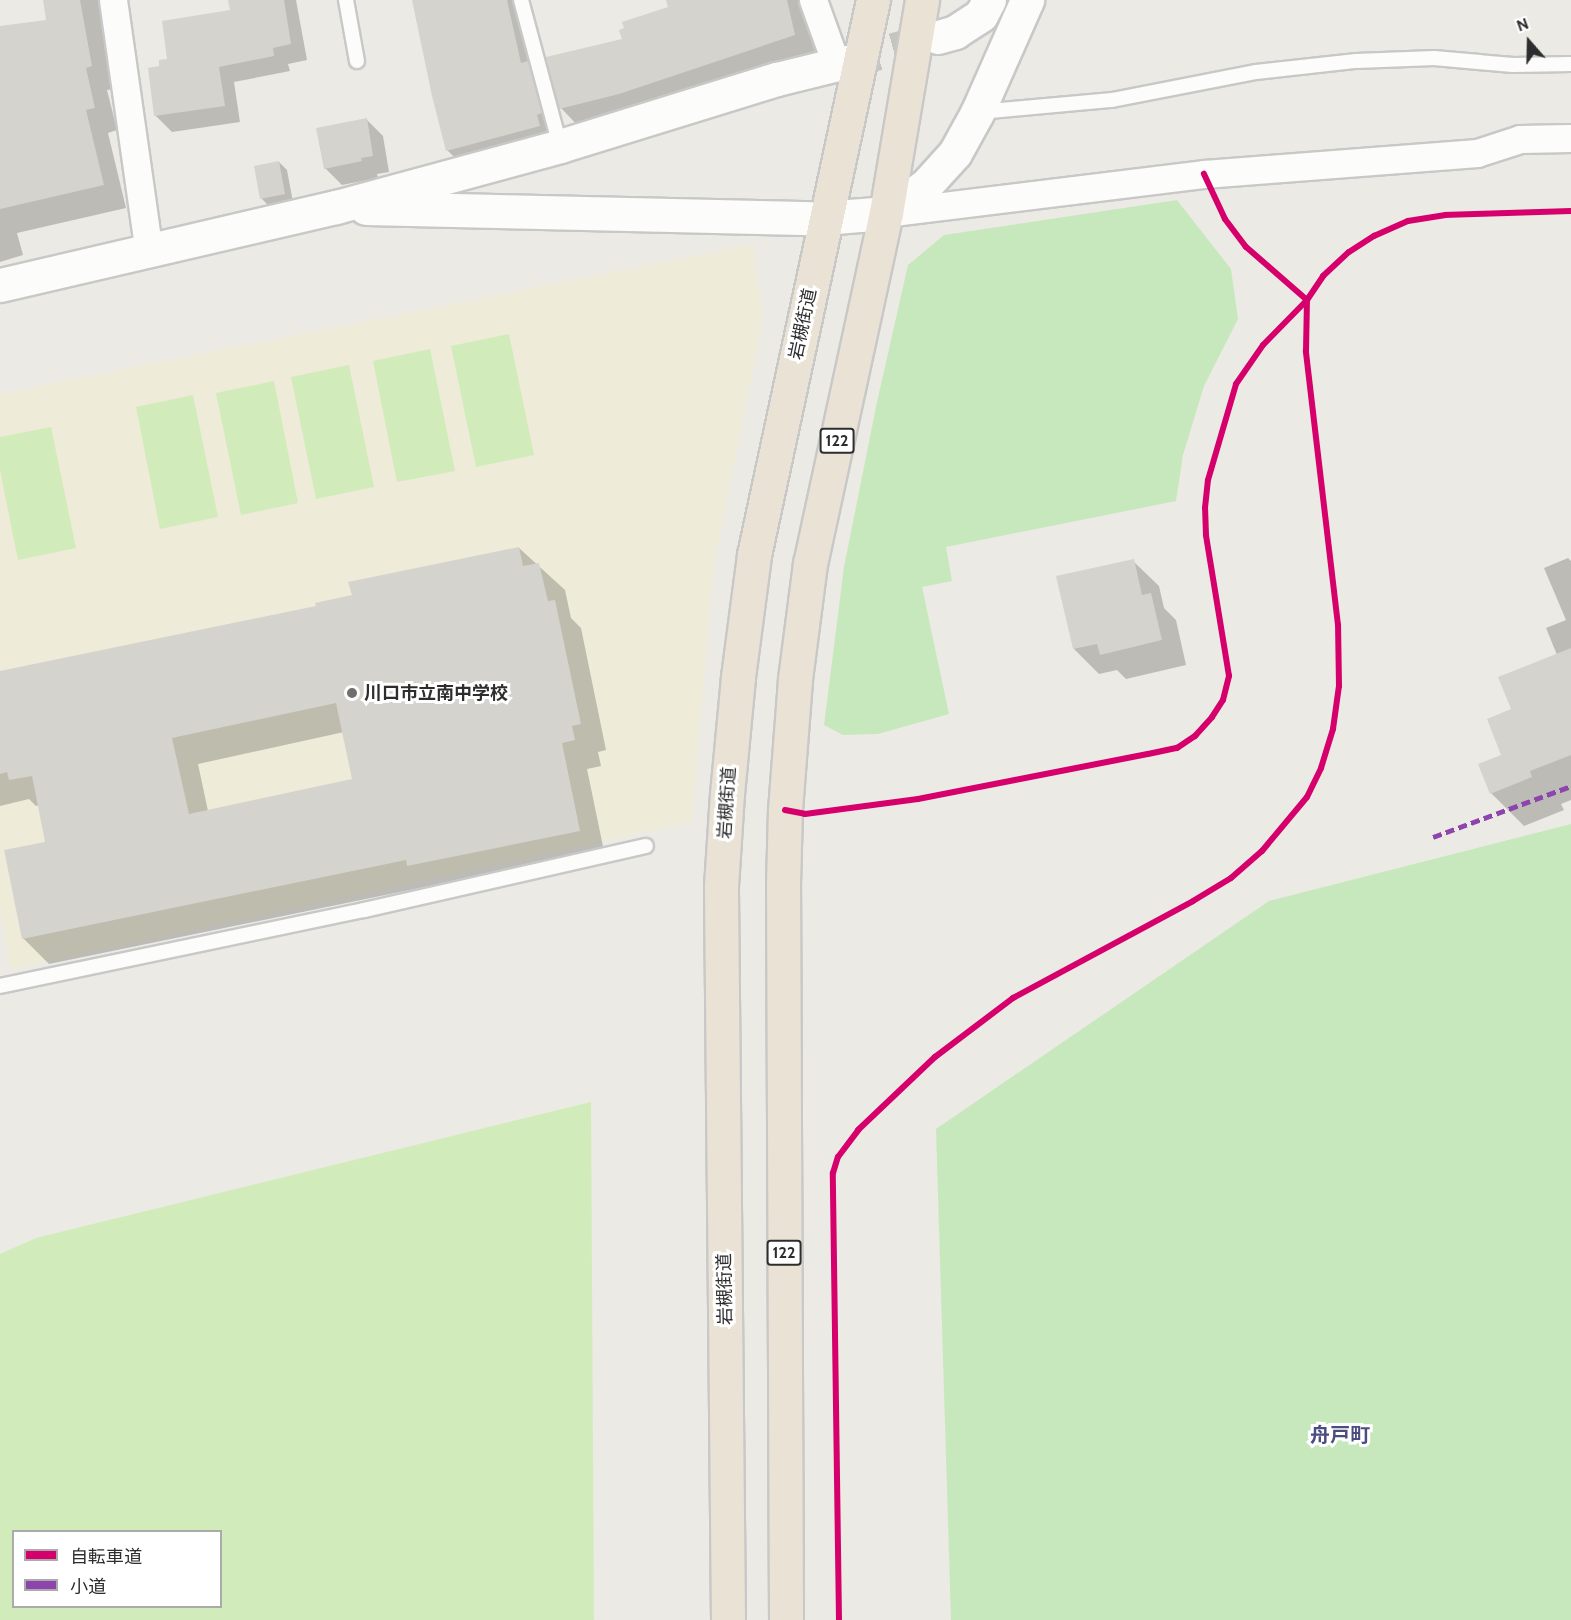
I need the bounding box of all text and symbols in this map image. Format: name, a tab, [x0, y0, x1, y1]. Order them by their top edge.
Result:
north arrow	[1499, 12, 1559, 72]
text: N	[1514, 14, 1531, 35]
street label: 岩槻街道	[785, 287, 821, 361]
road number: 122	[819, 428, 855, 454]
place label: 川口市立南中学校	[364, 682, 508, 704]
marker: 川口市立南中学校	[345, 686, 359, 700]
street label: 岩槻街道	[714, 766, 740, 840]
road number: 122	[766, 1240, 802, 1266]
street label: 岩槻街道	[714, 1253, 736, 1325]
district label: 舟戸町	[1310, 1423, 1370, 1447]
legend	[12, 1530, 222, 1608]
text: 自転車道	[70, 1546, 142, 1568]
text: 小道	[70, 1576, 106, 1598]

